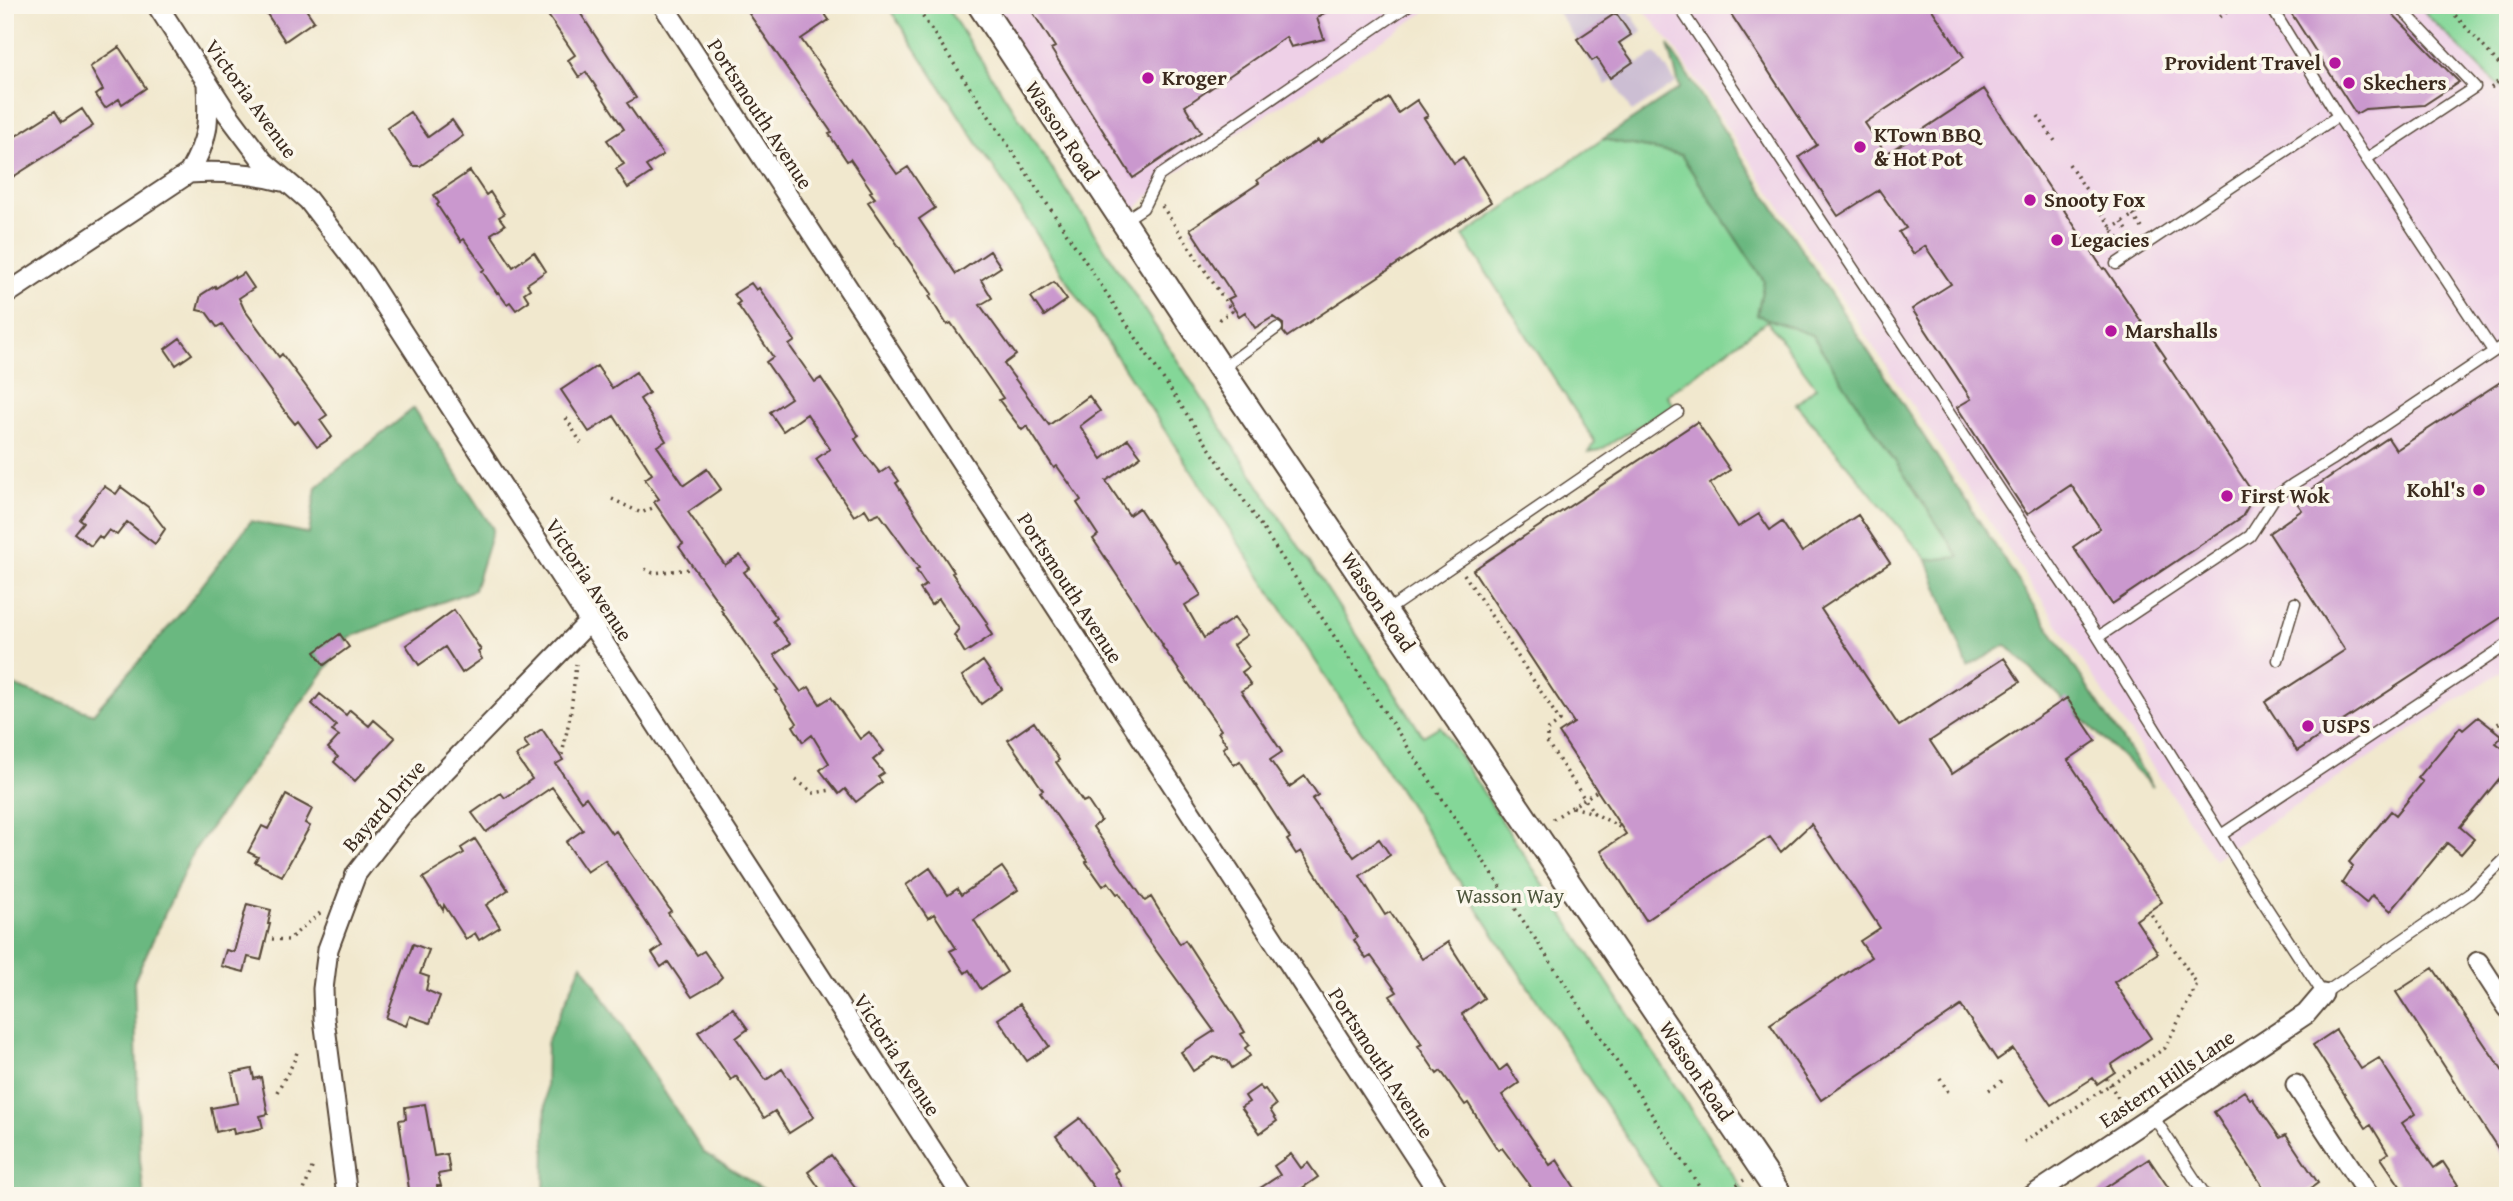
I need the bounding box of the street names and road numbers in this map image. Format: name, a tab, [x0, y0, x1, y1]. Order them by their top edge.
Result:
street label: Portsmouth Avenue	[700, 32, 821, 195]
street label: Victoria Avenue	[198, 33, 305, 165]
street label: Wasson Road	[1017, 75, 1108, 188]
street label: Portsmouth Avenue	[1010, 506, 1131, 669]
street label: Victoria Avenue	[538, 512, 641, 647]
street label: Wasson Road	[1333, 546, 1424, 659]
street label: Bayard Drive	[335, 753, 433, 859]
street label: Portsmouth Avenue	[1321, 981, 1442, 1144]
street label: Victoria Avenue	[846, 987, 949, 1122]
street label: Wasson Road	[1651, 1015, 1742, 1128]
street label: Eastern Hills Lane	[2093, 1022, 2241, 1136]

